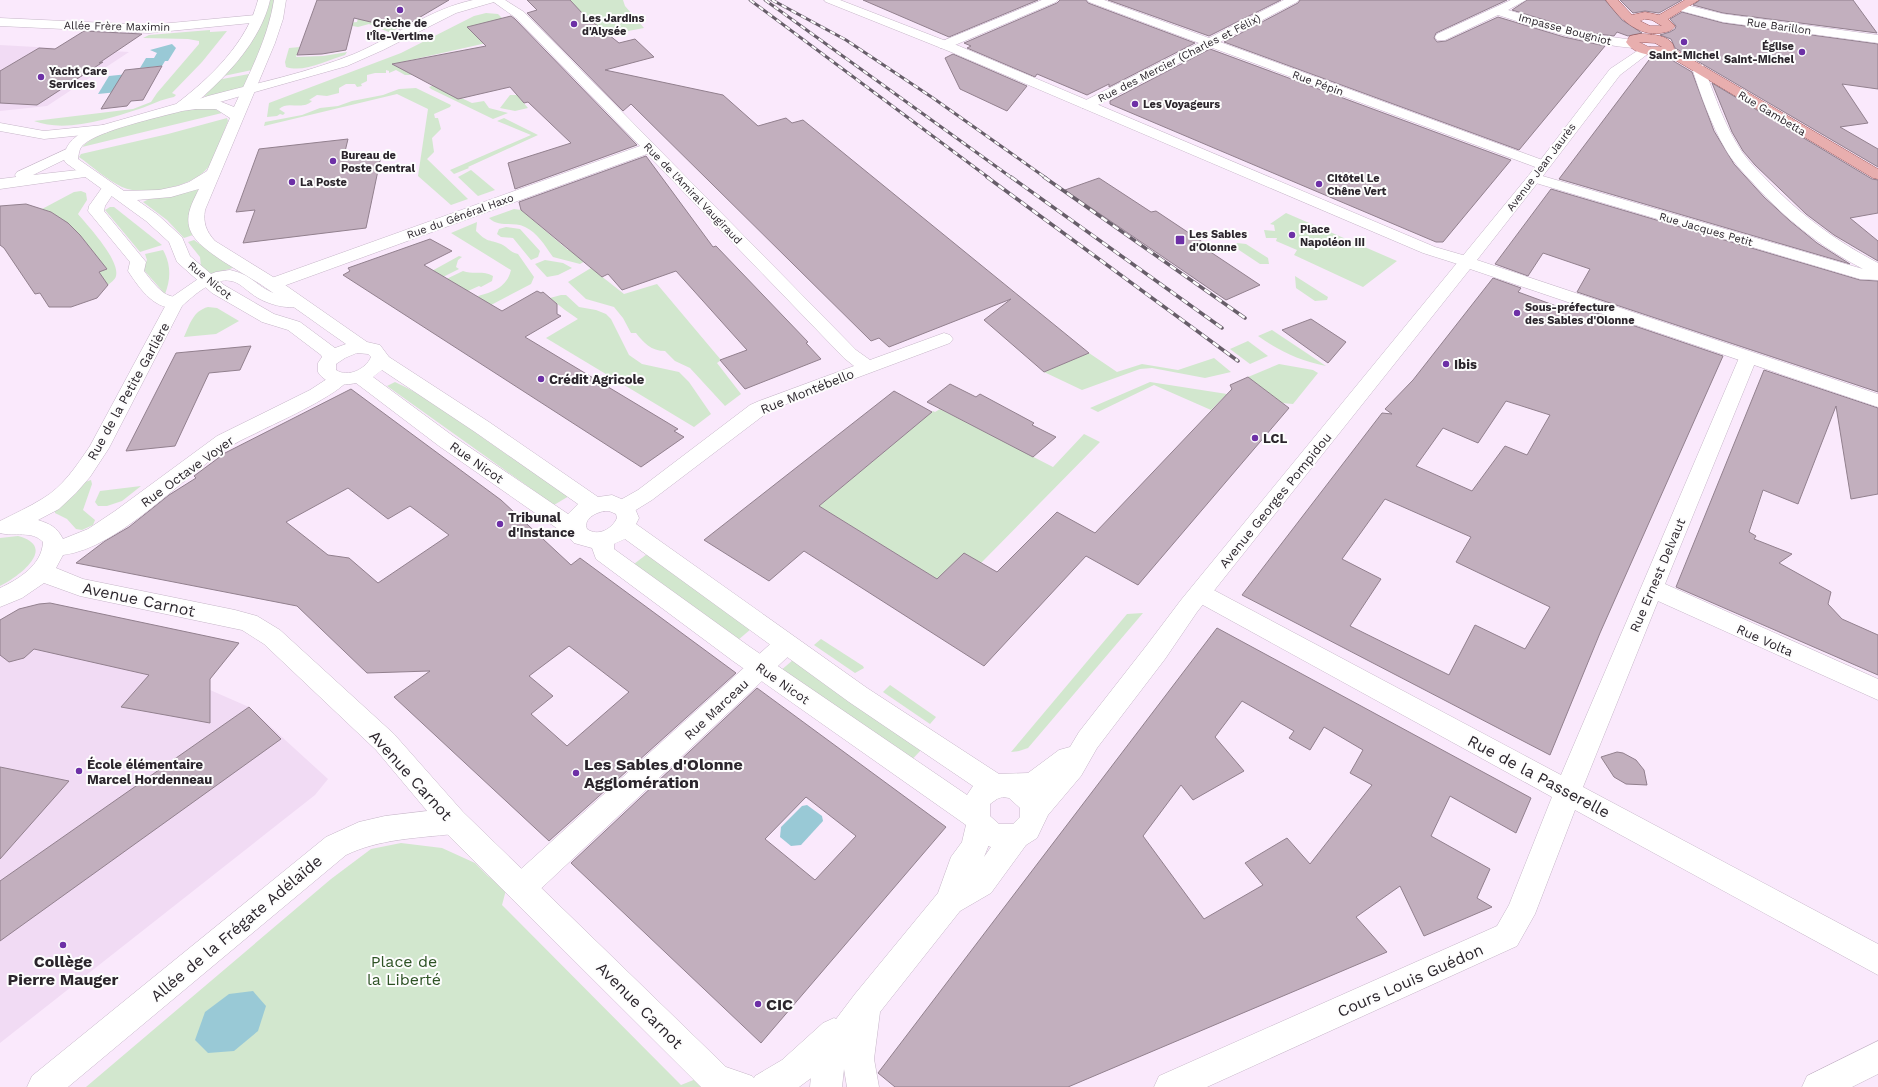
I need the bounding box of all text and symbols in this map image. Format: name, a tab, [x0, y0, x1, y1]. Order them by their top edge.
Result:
marker: Crèche de l'Île-Vertime	[395, 5, 405, 15]
street label: Impasse Bougniot	[1517, 11, 1613, 48]
place label: Les Jardins d'Alysée	[582, 12, 644, 38]
street label: Rue des Mercier (Charles et Félix)	[1096, 12, 1263, 105]
street label: Rue Barillon	[1746, 16, 1812, 37]
place label: Crèche de l'Île-Vertime	[366, 17, 434, 43]
street label: Allée Frère Maximin	[64, 19, 170, 34]
marker: Les Jardins d'Alysée	[569, 19, 579, 29]
marker: Saint-Michel	[1679, 37, 1689, 47]
place label: Église Saint-Michel	[1724, 40, 1794, 66]
marker: Église Saint-Michel	[1797, 47, 1807, 57]
place label: Saint-Michel	[1649, 49, 1719, 62]
place label: Yacht Care Services	[49, 65, 107, 91]
street label: Rue Pépin	[1290, 68, 1345, 99]
marker: Yacht Care Services	[36, 72, 46, 82]
street label: Rue Gambetta	[1736, 88, 1808, 139]
place label: Les Voyageurs	[1143, 98, 1220, 111]
marker: Les Voyageurs	[1130, 99, 1140, 109]
street label: Avenue Jean Jaurès	[1504, 121, 1579, 214]
street label: Rue de l'Amiral Vaugiraud	[641, 140, 744, 247]
place label: Bureau de Poste Central	[341, 149, 415, 175]
marker: Bureau de Poste Central	[328, 156, 338, 166]
place label: Citôtel Le Chêne Vert	[1327, 172, 1387, 198]
place label: La Poste	[300, 176, 347, 189]
marker: La Poste	[287, 177, 297, 187]
marker: Citôtel Le Chêne Vert	[1314, 179, 1324, 189]
street label: Rue du Général Haxo	[405, 191, 515, 242]
street label: Rue Jacques Petit	[1658, 210, 1755, 249]
place label: Place Napoléon III	[1300, 223, 1365, 249]
place label: Les Sables d'Olonne	[1189, 228, 1247, 254]
marker: Place Napoléon III	[1287, 230, 1297, 240]
marker: Les Sables d'Olonne	[1174, 234, 1186, 246]
street label: Rue Nicot	[185, 259, 234, 302]
place label: Sous-préfecture des Sables d'Olonne	[1525, 301, 1635, 327]
marker: Sous-préfecture des Sables d'Olonne	[1512, 308, 1522, 318]
street label: Rue de la Petite Garlière	[84, 320, 173, 463]
place label: Ibis	[1454, 357, 1477, 372]
marker: Ibis	[1441, 359, 1451, 369]
street label: Rue Montébello	[758, 366, 856, 417]
place label: Crédit Agricole	[549, 372, 645, 387]
marker: Crédit Agricole	[536, 374, 546, 384]
street label: Avenue Georges Pompidou	[1216, 430, 1335, 571]
place label: LCL	[1263, 431, 1287, 446]
street label: Rue Octave Voyer	[138, 433, 237, 510]
marker: LCL	[1250, 433, 1260, 443]
street label: Rue Nicot	[447, 439, 507, 487]
place label: Tribunal d'Instance	[508, 510, 575, 540]
street label: Rue Ernest Delvaut	[1627, 515, 1688, 634]
marker: Tribunal d'Instance	[495, 519, 505, 529]
street label: Avenue Carnot	[81, 578, 197, 621]
street label: Rue Volta	[1734, 621, 1796, 660]
street label: Rue Nicot	[753, 660, 813, 708]
street label: Rue Marceau	[681, 676, 751, 743]
street label: Avenue Carnot	[365, 726, 456, 825]
street label: Rue de la Passerelle	[1464, 731, 1613, 822]
place label: Les Sables d'Olonne Agglomération	[584, 755, 743, 792]
place label: École élémentaire Marcel Hordenneau	[87, 756, 212, 787]
marker: École élémentaire Marcel Hordenneau	[74, 766, 84, 776]
marker: Les Sables d'Olonne Agglomération	[571, 768, 581, 778]
street label: Allée de la Frégate Adélaïde	[147, 851, 326, 1006]
marker: Collège Pierre Mauger	[58, 940, 68, 950]
street label: Cours Louis Guédon	[1334, 940, 1486, 1021]
place label: Collège Pierre Mauger	[8, 952, 119, 989]
park label: Place de la Liberté	[367, 952, 441, 989]
street label: Avenue Carnot	[592, 958, 687, 1053]
place label: CIC	[766, 995, 793, 1014]
marker: CIC	[753, 999, 763, 1009]

